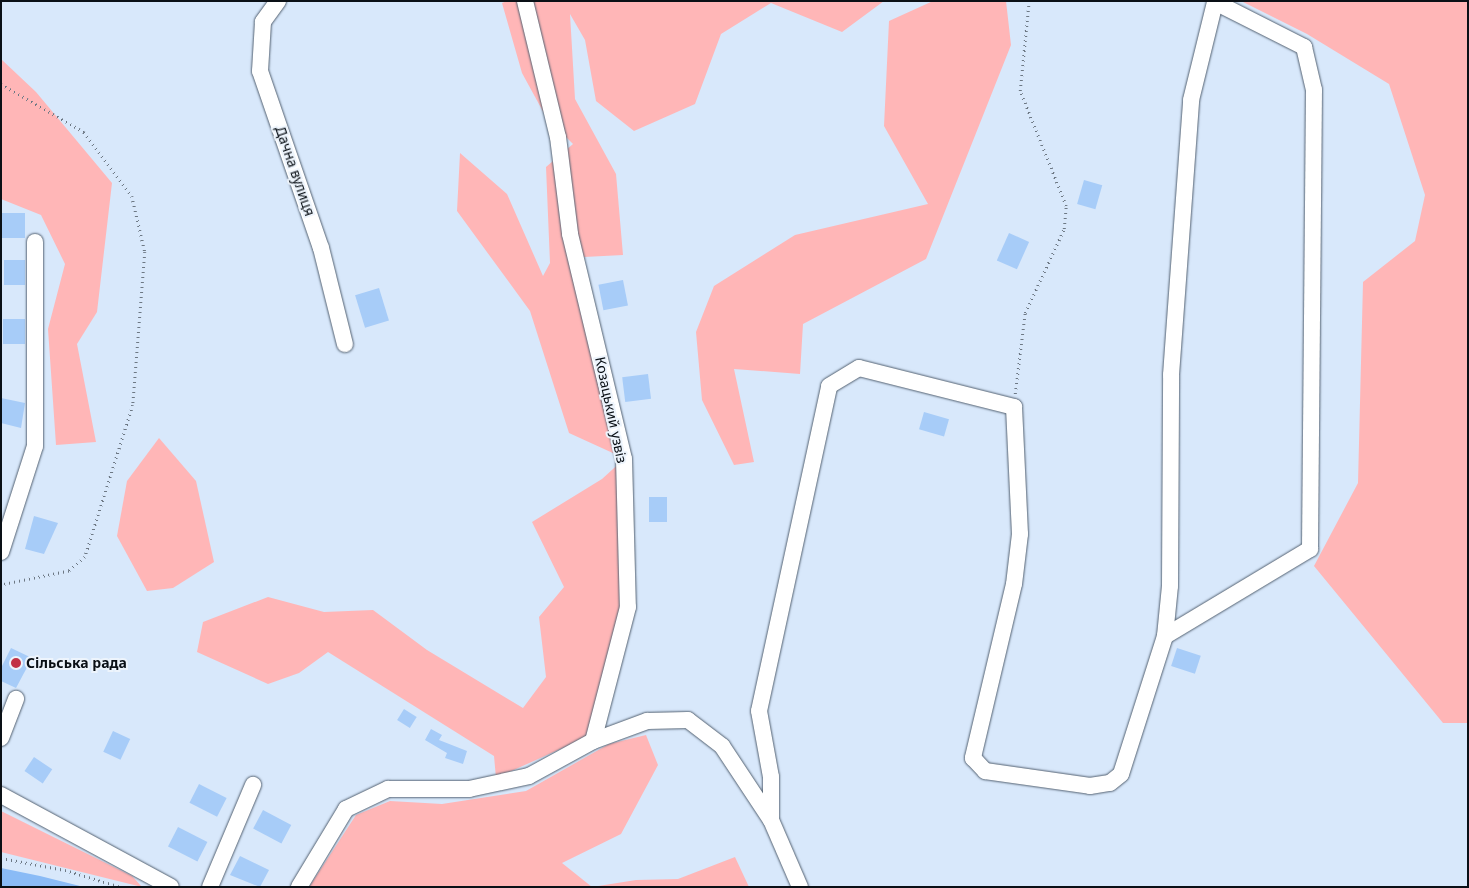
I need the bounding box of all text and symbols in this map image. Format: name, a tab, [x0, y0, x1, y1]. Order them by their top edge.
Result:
street label: Дачна вулиця	[272, 124, 318, 218]
street label: Козацький узвіз	[592, 355, 630, 465]
place label: Сільська рада	[26, 655, 127, 671]
marker: Сільська рада	[10, 657, 22, 669]

